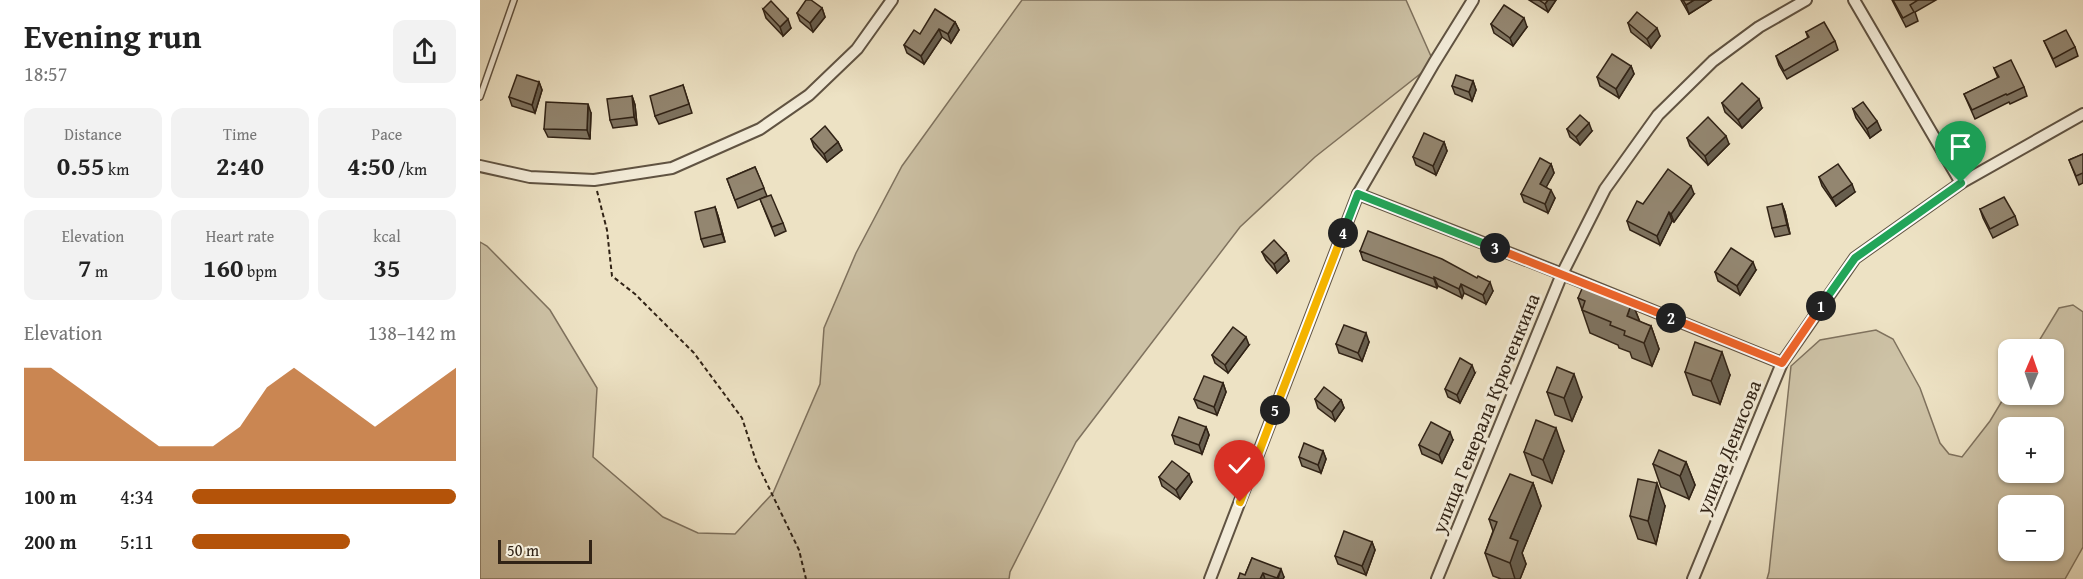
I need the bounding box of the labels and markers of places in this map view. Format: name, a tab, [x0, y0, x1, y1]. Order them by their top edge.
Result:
pin	[1935, 121, 1986, 183]
pin: 4	[1328, 218, 1358, 248]
pin: 3	[1480, 233, 1510, 263]
pin: 1	[1806, 291, 1836, 321]
pin: 2	[1656, 303, 1686, 333]
pin: 5	[1260, 395, 1290, 425]
pin	[1214, 440, 1265, 502]

